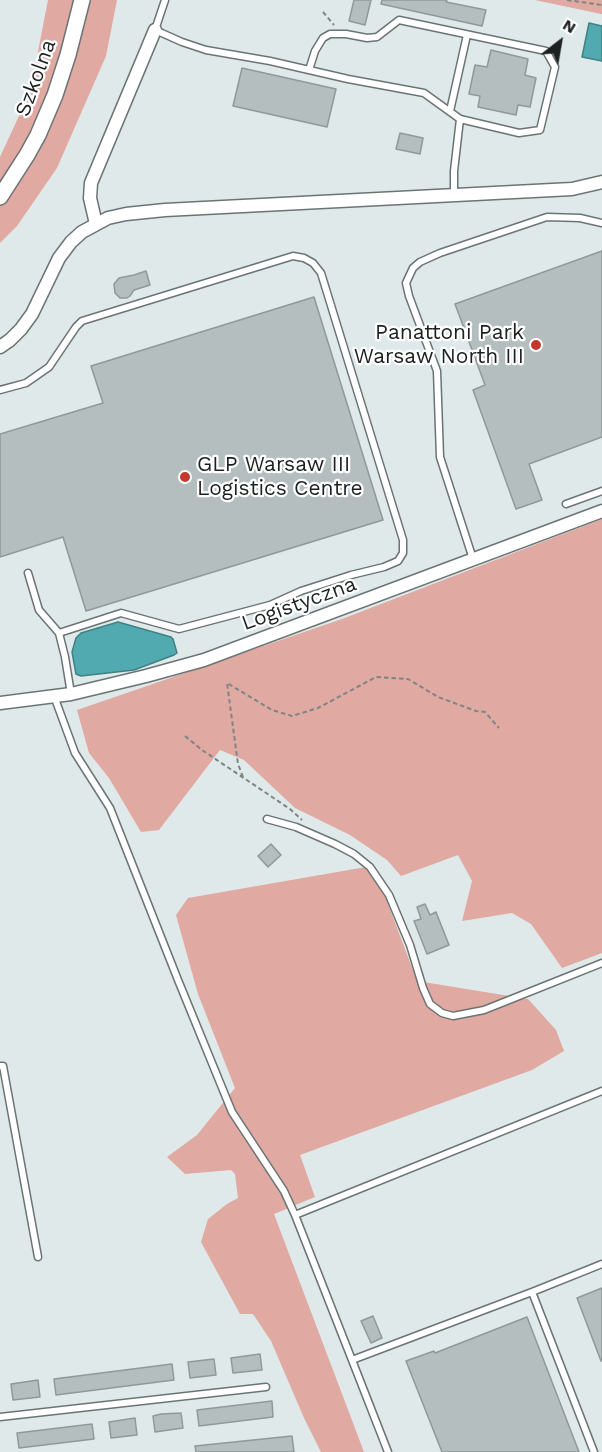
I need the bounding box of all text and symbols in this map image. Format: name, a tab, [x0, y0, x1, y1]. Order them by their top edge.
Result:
north arrow	[530, 12, 590, 72]
text: N	[560, 15, 579, 37]
street label: Szkolna	[10, 36, 62, 120]
place label: Panattoni Park Warsaw North III	[354, 320, 524, 370]
marker: Panattoni Park Warsaw North III	[529, 338, 543, 352]
place label: GLP Warsaw III Logistics Centre	[197, 452, 363, 502]
marker: GLP Warsaw III Logistics Centre	[178, 470, 192, 484]
street label: Logistyczna	[238, 572, 360, 636]

